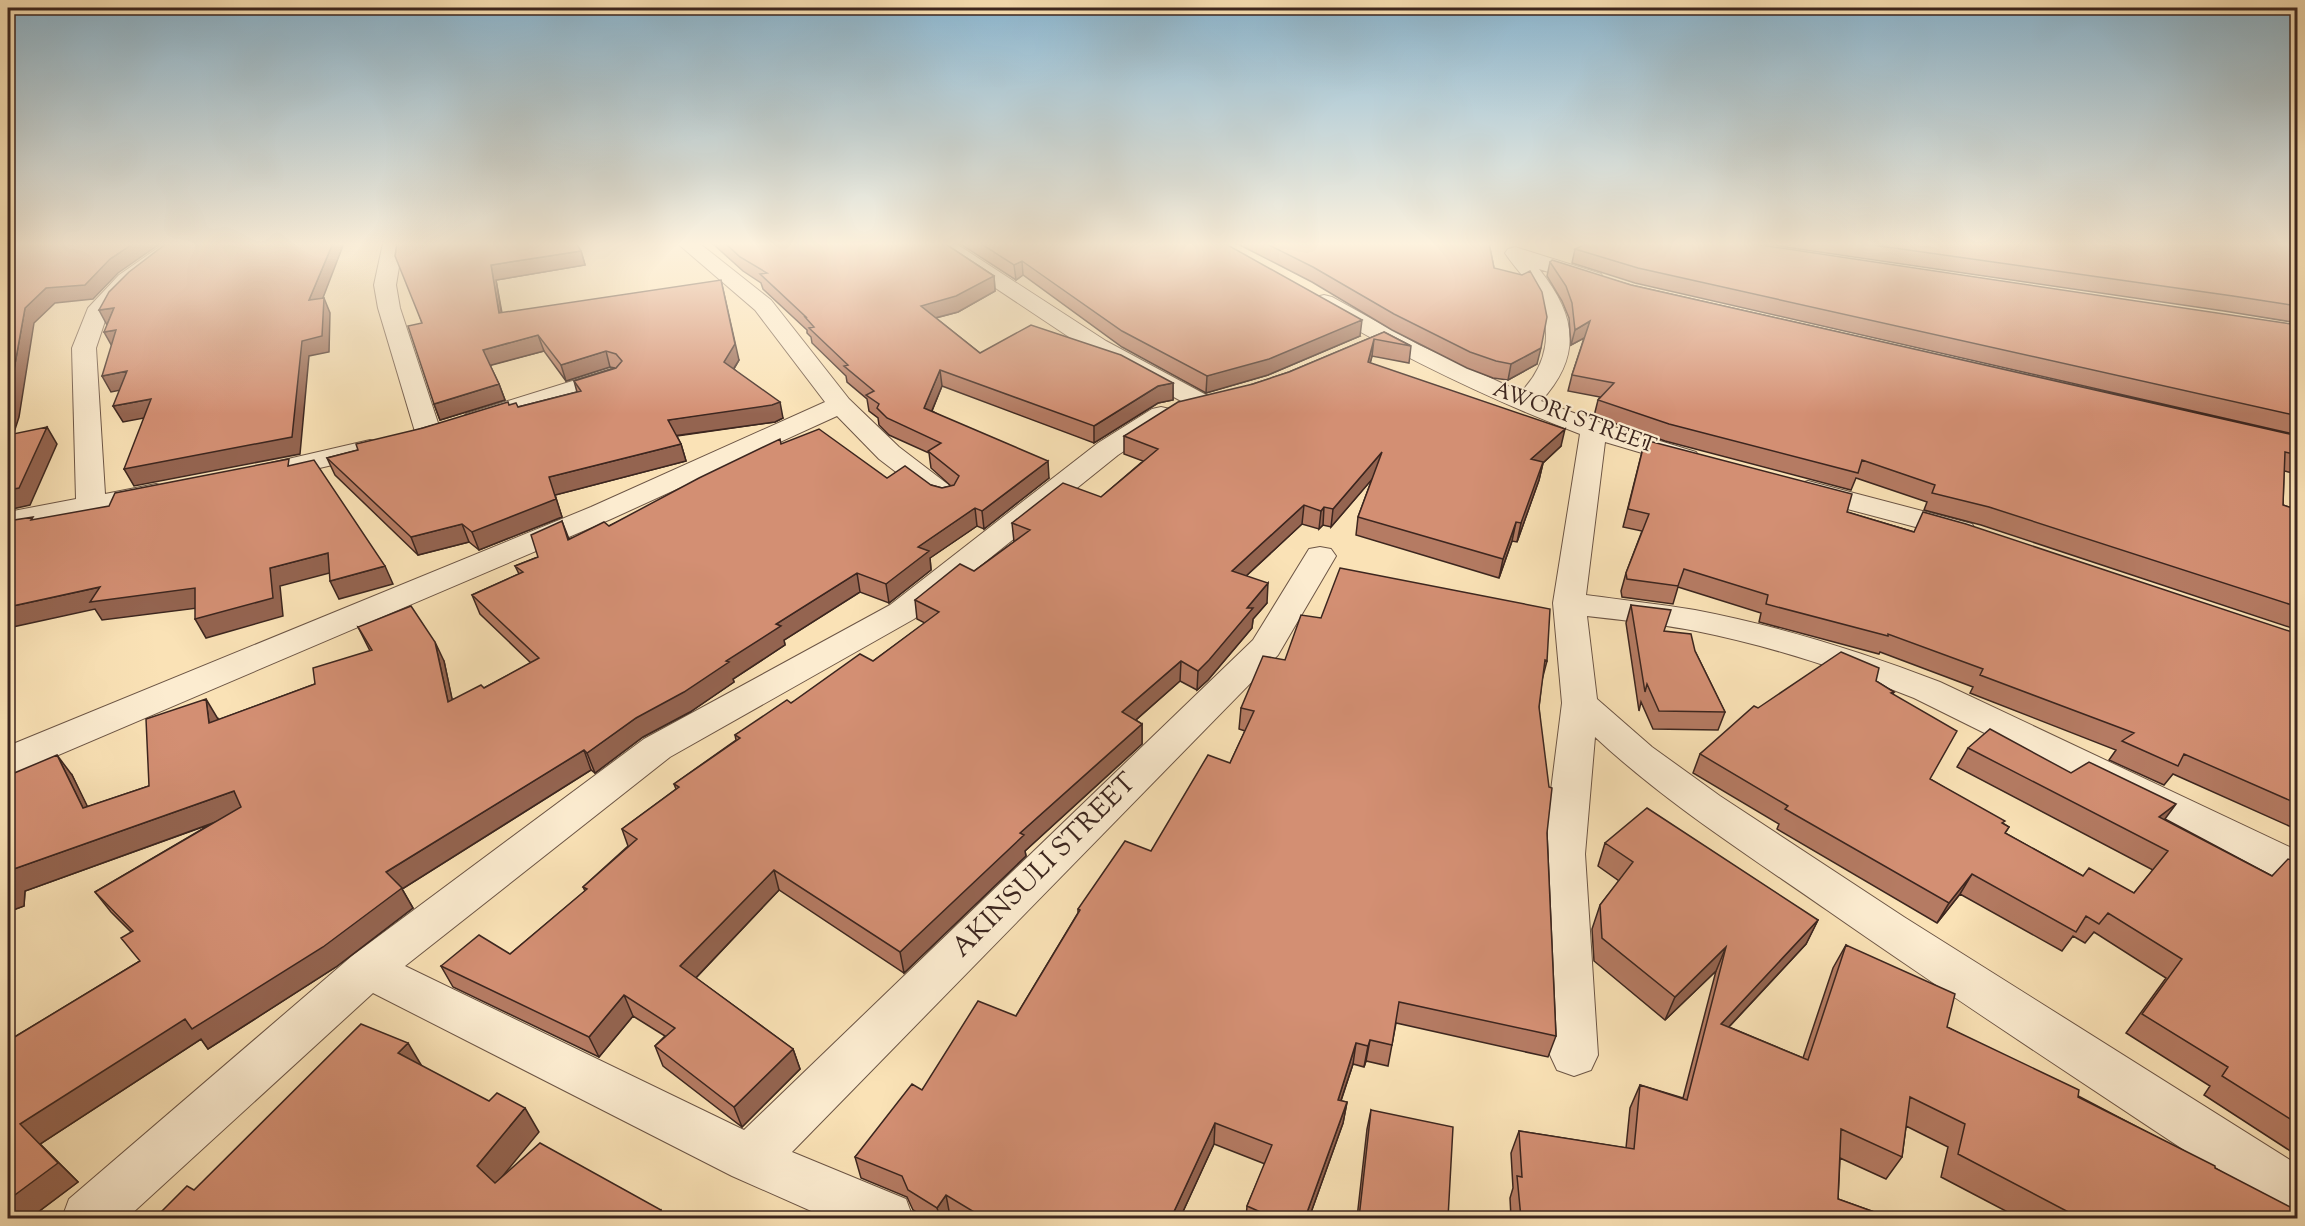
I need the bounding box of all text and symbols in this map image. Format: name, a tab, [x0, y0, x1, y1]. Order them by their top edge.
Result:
street label: AWORI STREET	[1488, 375, 1661, 464]
street label: AKINSULI STREET	[944, 765, 1146, 967]

